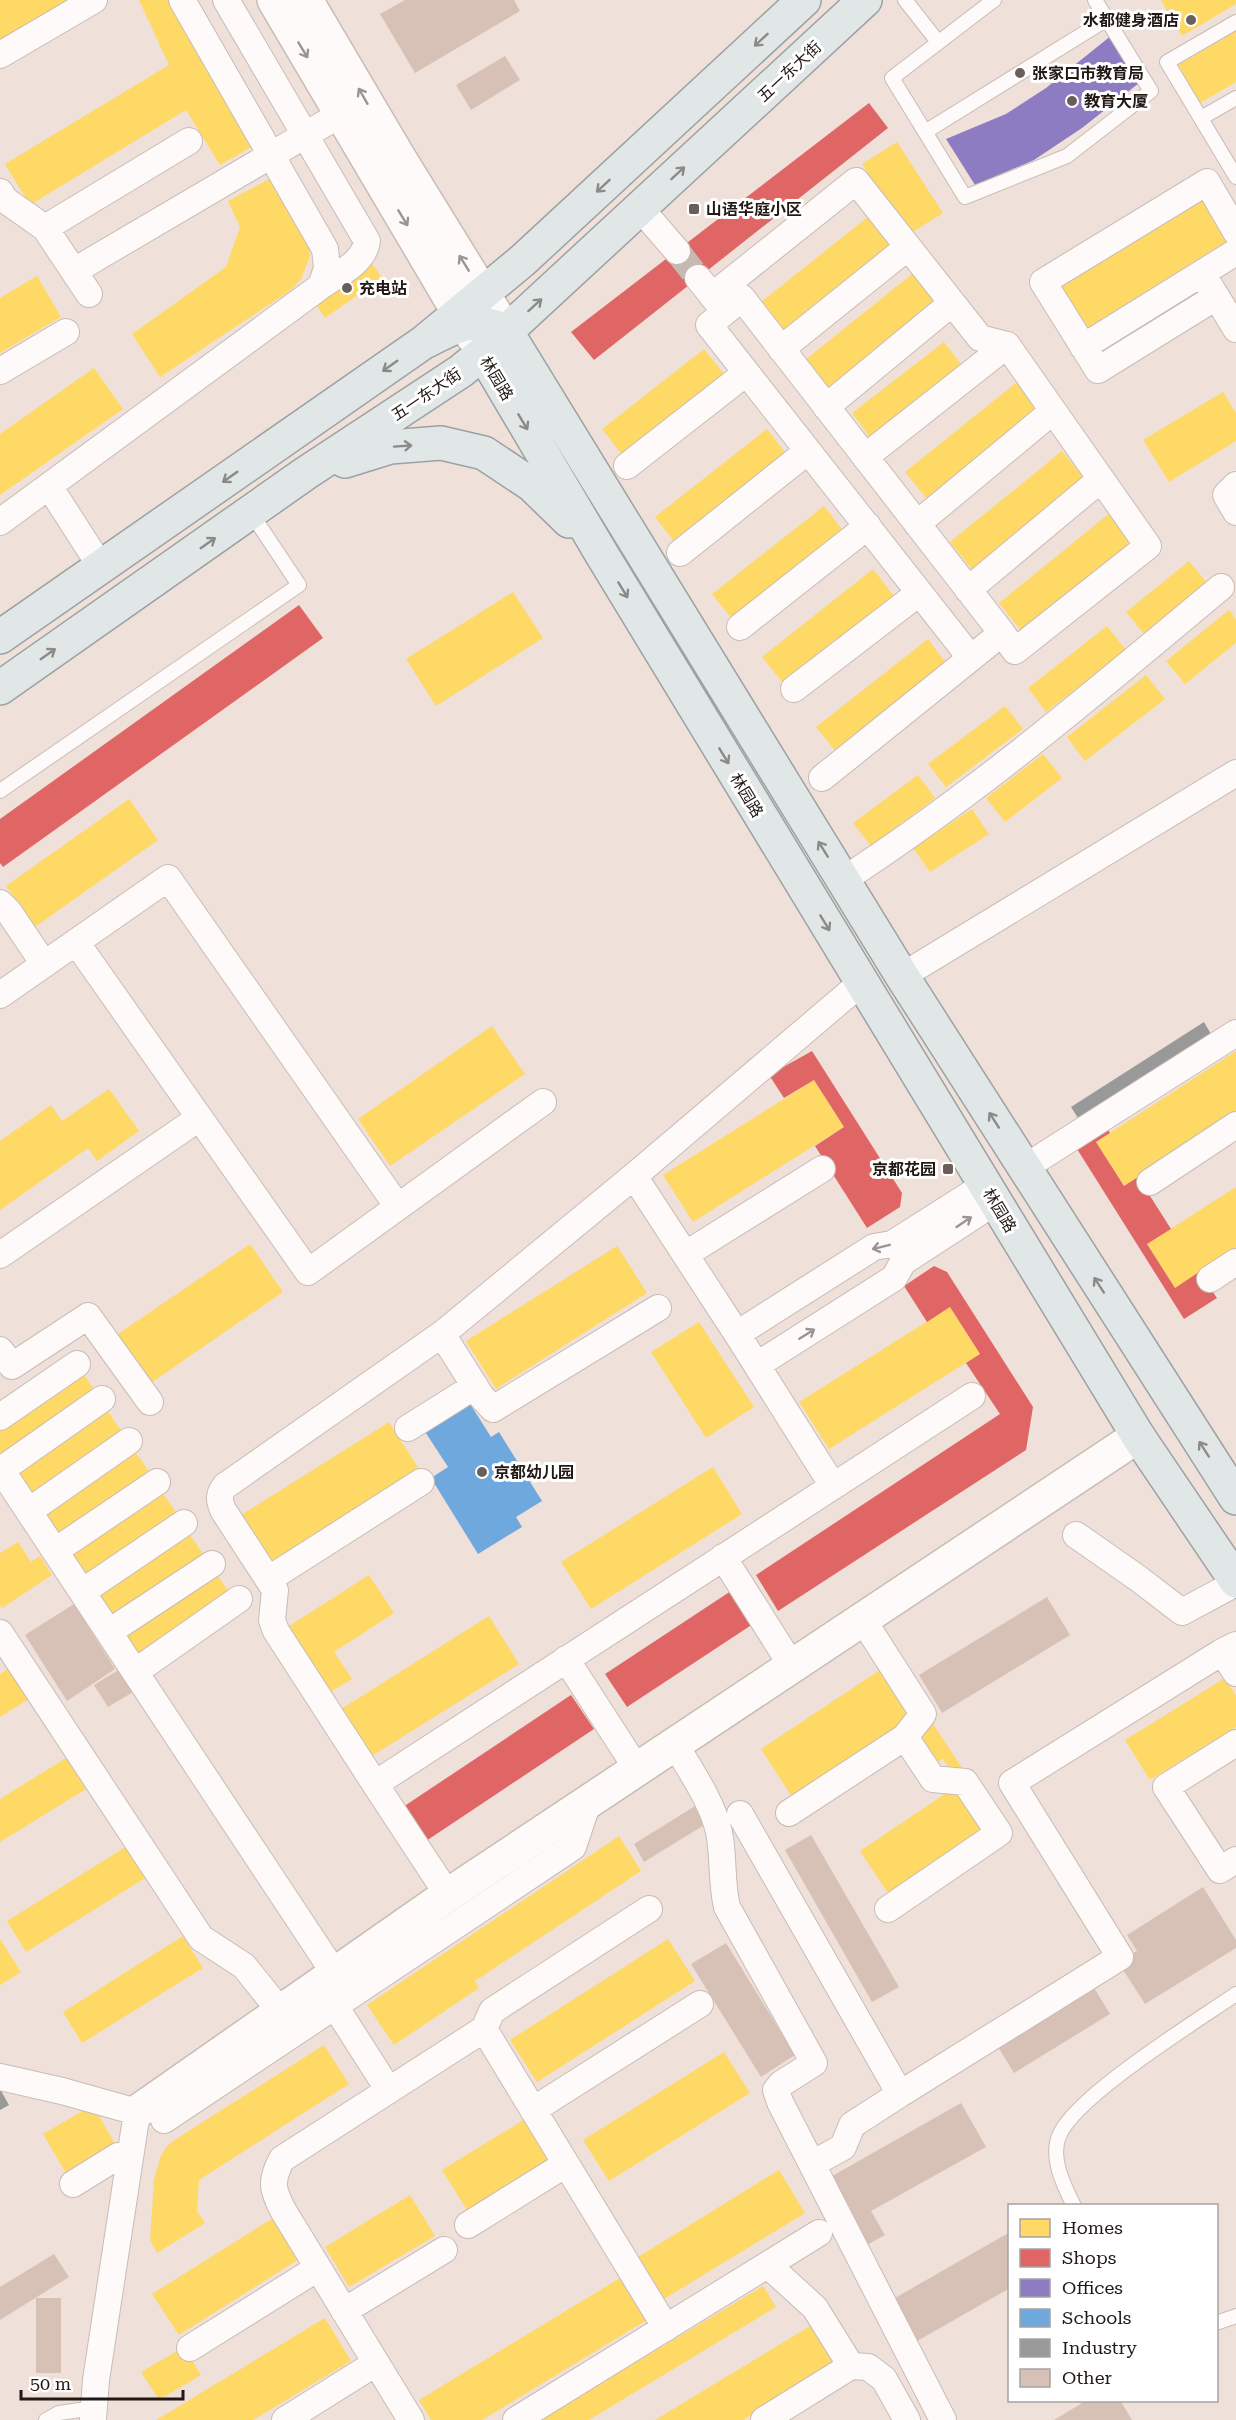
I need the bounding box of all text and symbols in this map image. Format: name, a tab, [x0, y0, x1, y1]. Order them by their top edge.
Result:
place label: 水都健身酒店	[1083, 11, 1179, 30]
marker: 水都健身酒店	[1184, 13, 1198, 27]
one-way arrow	[754, 33, 769, 47]
street label: 五一东大街	[754, 37, 825, 106]
one-way arrow	[298, 41, 310, 58]
place label: 张家口市教育局	[1032, 64, 1144, 83]
marker: 张家口市教育局	[1013, 66, 1027, 80]
one-way arrow	[357, 88, 369, 105]
place label: 教育大厦	[1084, 92, 1148, 111]
marker: 教育大厦	[1065, 94, 1079, 108]
one-way arrow	[670, 166, 685, 180]
one-way arrow	[595, 179, 610, 193]
place label: 山语华庭小区	[706, 200, 802, 219]
marker: 山语华庭小区	[687, 202, 701, 216]
one-way arrow	[397, 209, 409, 226]
one-way arrow	[458, 255, 470, 272]
place label: 充电站	[359, 279, 407, 298]
marker: 充电站	[340, 281, 354, 295]
one-way arrow	[527, 298, 542, 312]
street label: 林园路	[476, 353, 517, 404]
one-way arrow	[382, 360, 398, 372]
street label: 五一东大街	[388, 364, 465, 425]
one-way arrow	[517, 413, 529, 430]
one-way arrow	[392, 440, 412, 451]
one-way arrow	[222, 471, 238, 483]
one-way arrow	[199, 537, 215, 549]
one-way arrow	[616, 581, 629, 598]
one-way arrow	[39, 648, 56, 660]
one-way arrow	[718, 747, 730, 764]
street label: 林园路	[726, 770, 767, 821]
one-way arrow	[817, 841, 829, 858]
one-way arrow	[819, 914, 831, 931]
one-way arrow	[988, 1113, 1000, 1129]
place label: 京都花园	[872, 1160, 936, 1179]
marker: 京都花园	[941, 1162, 955, 1176]
street label: 林园路	[979, 1185, 1020, 1236]
one-way arrow	[955, 1216, 972, 1228]
one-way arrow	[872, 1241, 891, 1253]
one-way arrow	[1093, 1276, 1106, 1293]
one-way arrow	[798, 1327, 815, 1340]
one-way arrow	[1198, 1441, 1210, 1458]
place label: 京都幼儿园	[494, 1463, 574, 1482]
marker: 京都幼儿园	[475, 1465, 489, 1479]
legend	[1008, 2204, 1218, 2402]
text: Homes	[1062, 2217, 1123, 2238]
text: Shops	[1062, 2247, 1116, 2268]
text: Offices	[1062, 2277, 1123, 2298]
text: Schools	[1062, 2307, 1131, 2328]
text: Industry	[1062, 2337, 1137, 2358]
scale bar	[21, 2363, 183, 2401]
text: Other	[1062, 2367, 1112, 2388]
text: 50 m	[30, 2373, 71, 2394]

